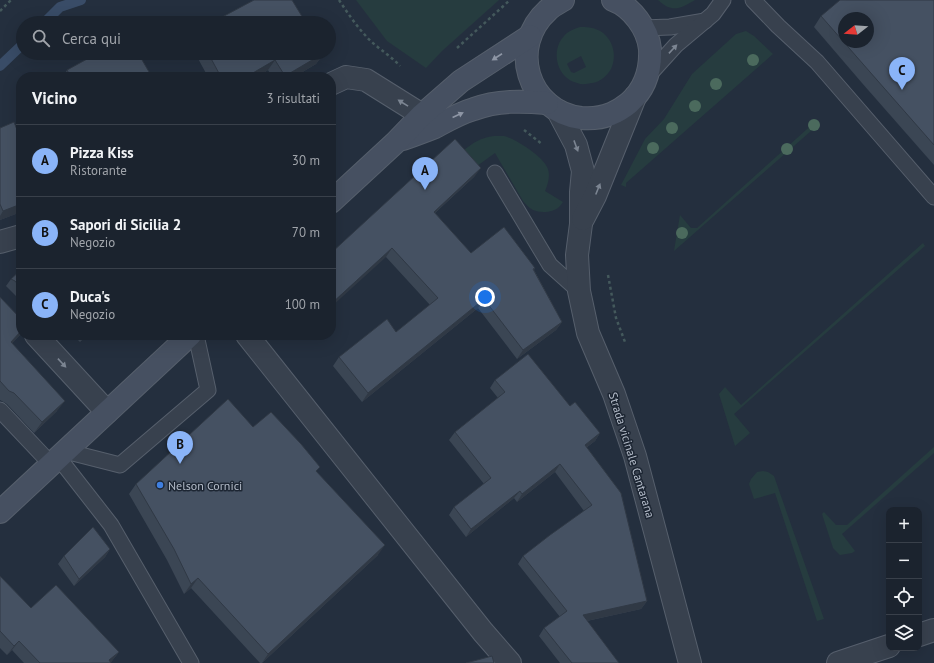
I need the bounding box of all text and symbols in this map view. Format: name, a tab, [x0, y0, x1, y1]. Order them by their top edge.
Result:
north arrow	[838, 12, 874, 48]
search box	[16, 16, 336, 60]
icon: search	[30, 27, 52, 49]
text: Cerca qui	[62, 29, 121, 48]
one-way arrow	[668, 44, 678, 54]
one-way arrow	[492, 53, 502, 61]
pin: C	[889, 57, 915, 90]
text: Vicino	[32, 87, 77, 109]
text: 3 risultati	[267, 90, 320, 107]
one-way arrow	[397, 100, 409, 107]
one-way arrow	[452, 112, 464, 118]
one-way arrow	[573, 141, 579, 153]
text: Pizza Kiss	[70, 143, 134, 162]
text: A	[41, 152, 49, 169]
text: 30 m	[292, 152, 320, 169]
pin: A	[412, 157, 438, 190]
text: Ristorante	[70, 162, 127, 179]
one-way arrow	[595, 184, 601, 195]
text: Sapori di Sicilia 2	[70, 215, 181, 234]
text: B	[41, 224, 49, 241]
text: 70 m	[292, 224, 320, 241]
text: Negozio	[70, 234, 115, 251]
text: Duca's	[70, 287, 110, 306]
your location	[475, 287, 495, 307]
text: C	[41, 296, 49, 313]
text: 100 m	[285, 296, 320, 313]
text: Negozio	[70, 306, 115, 323]
one-way arrow	[57, 359, 66, 368]
street label: Strada vicinale Cantarana	[606, 390, 658, 520]
pin: B	[167, 431, 193, 464]
place label: Nelson Cornici	[168, 478, 242, 493]
marker: Nelson Cornici	[155, 480, 165, 490]
map controls	[886, 507, 922, 651]
button: +	[886, 507, 922, 543]
button: −	[886, 543, 922, 579]
button: locate	[886, 579, 922, 615]
button: layers	[886, 615, 922, 651]

